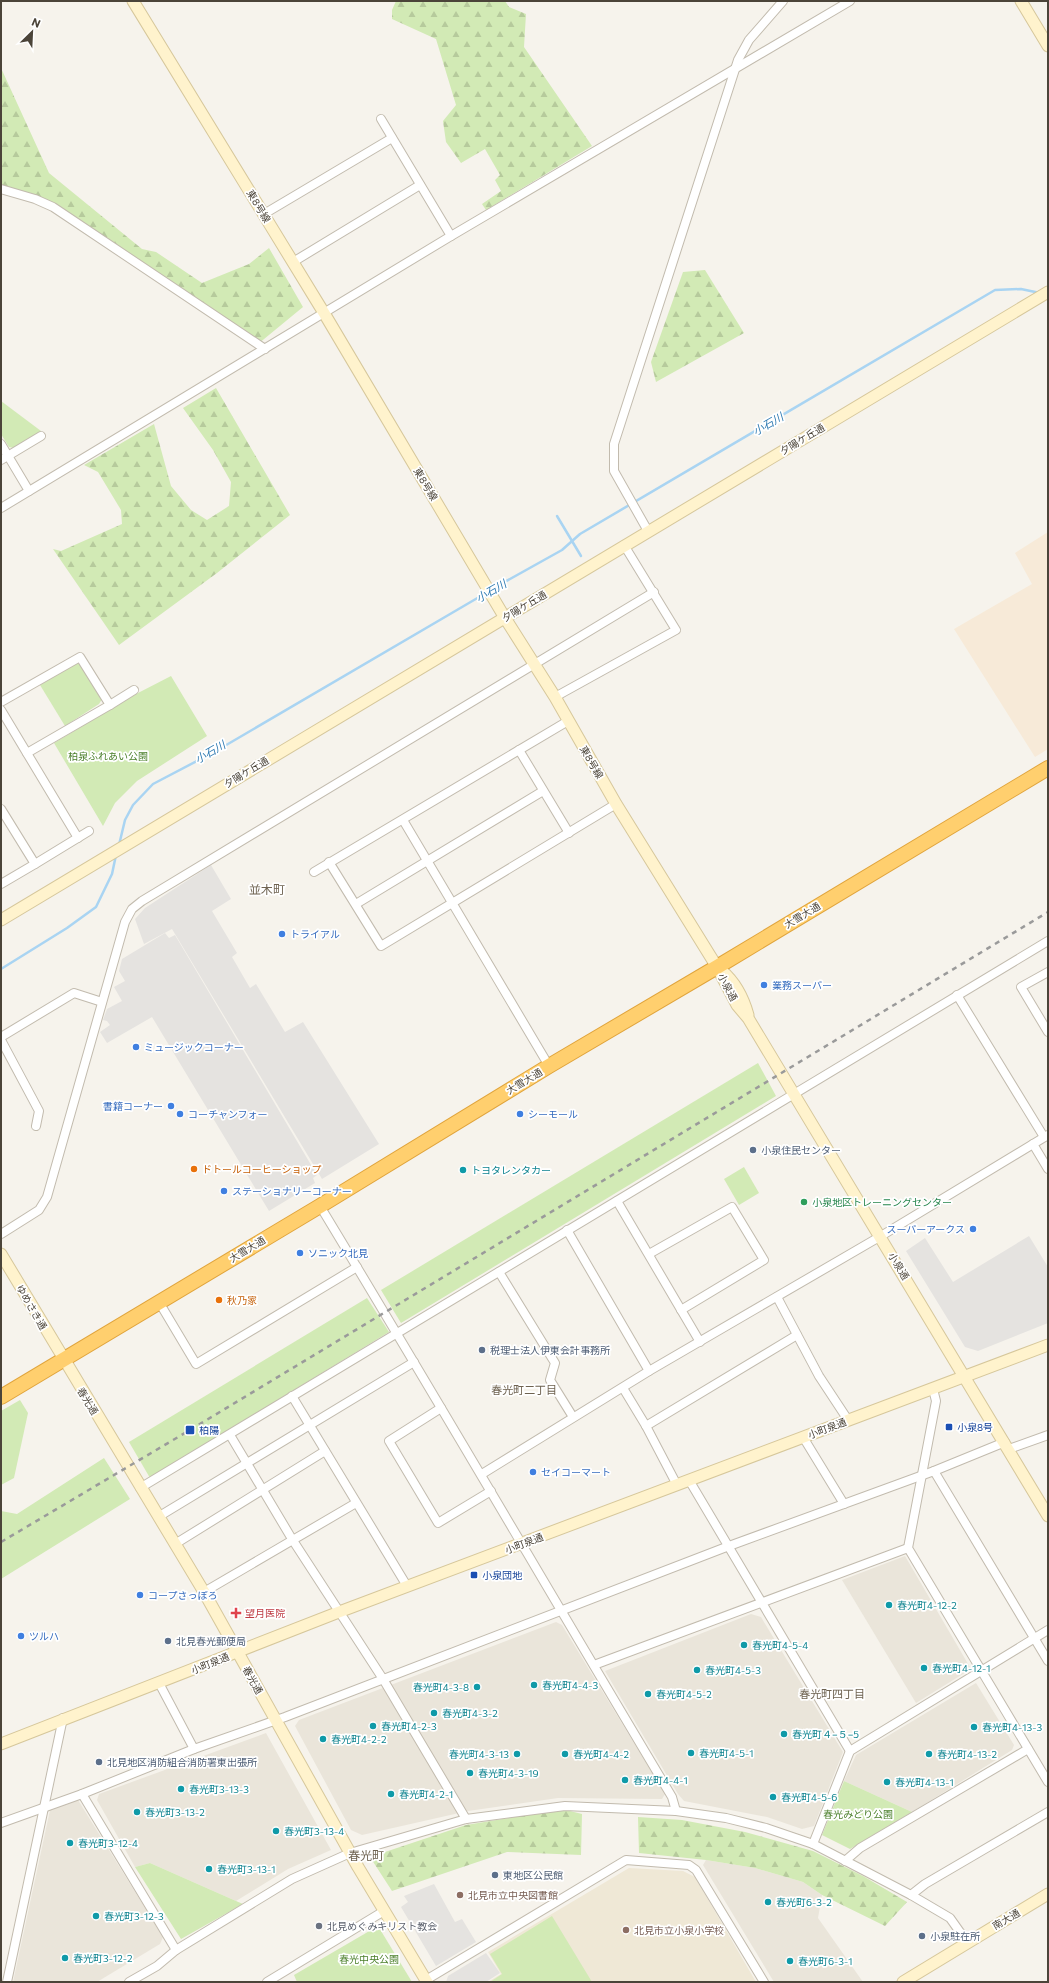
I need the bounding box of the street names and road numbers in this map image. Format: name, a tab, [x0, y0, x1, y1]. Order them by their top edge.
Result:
street label: 東8号線	[245, 187, 273, 225]
street label: 夕陽ケ丘通	[777, 421, 827, 457]
street label: 東8号線	[412, 465, 440, 503]
street label: 夕陽ケ丘通	[499, 588, 549, 624]
street label: 東8号線	[578, 743, 606, 781]
street label: 夕陽ケ丘通	[221, 754, 271, 790]
street label: 大雪大通	[782, 900, 822, 930]
street label: 小泉通	[716, 971, 740, 1003]
street label: 大雪大通	[504, 1066, 544, 1096]
street label: 大雪大通	[227, 1234, 267, 1264]
street label: 小泉通	[886, 1250, 912, 1282]
street label: ゆめさき通	[14, 1282, 50, 1332]
street label: 春光通	[75, 1385, 101, 1417]
street label: 小町泉通	[806, 1415, 848, 1441]
street label: 小町泉通	[503, 1530, 545, 1556]
street label: 小町泉通	[189, 1650, 231, 1676]
street label: 春光通	[240, 1664, 266, 1696]
street label: 南大通	[990, 1906, 1022, 1932]

